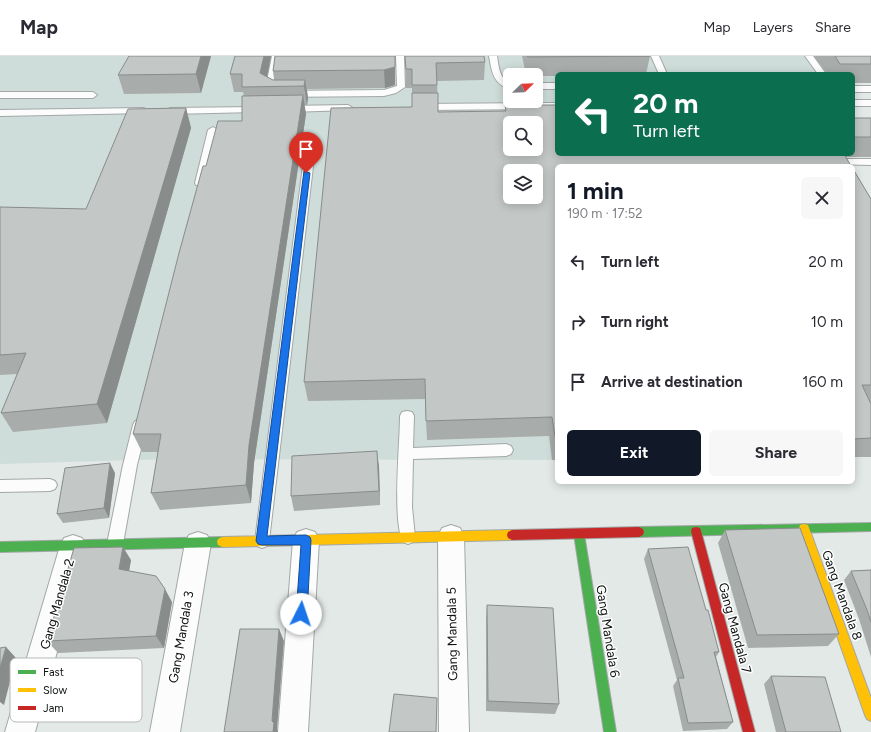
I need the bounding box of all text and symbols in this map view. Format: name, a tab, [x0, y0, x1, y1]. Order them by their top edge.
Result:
text: Map	[20, 16, 58, 39]
text: Map	[703, 19, 731, 36]
text: Layers	[753, 19, 793, 36]
text: Share	[815, 19, 851, 36]
north arrow	[503, 68, 543, 108]
map controls	[503, 68, 543, 204]
text: 20 m	[633, 86, 698, 120]
icon: left	[567, 88, 619, 140]
button: search	[503, 116, 543, 156]
text: Turn left	[633, 120, 700, 142]
pin	[289, 132, 323, 173]
icon: arrive	[295, 138, 317, 160]
button: layers	[503, 164, 543, 204]
text: 1 min	[567, 176, 624, 205]
button: close	[801, 177, 843, 219]
text: 190 m · 17:52	[567, 206, 642, 221]
icon: left	[567, 251, 589, 273]
text: Turn left	[601, 253, 659, 271]
text: 20 m	[809, 253, 843, 271]
icon: right	[567, 311, 589, 333]
text: Turn right	[601, 313, 669, 331]
text: 10 m	[811, 313, 843, 331]
icon: arrive	[567, 371, 589, 393]
text: Arrive at destination	[601, 373, 742, 391]
text: 160 m	[802, 373, 843, 391]
button: Exit	[567, 430, 701, 476]
button: Share	[709, 430, 843, 476]
street label: Gang Mandala 8	[819, 548, 865, 642]
street label: Gang Mandala 2	[37, 557, 77, 651]
street label: Gang Mandala 7	[716, 581, 754, 675]
street label: Gang Mandala 6	[593, 584, 623, 678]
street label: Gang Mandala 5	[444, 587, 460, 681]
street label: Gang Mandala 3	[165, 590, 197, 684]
position arrow	[280, 593, 322, 635]
legend	[10, 658, 142, 722]
text: Fast	[43, 666, 64, 679]
text: Slow	[43, 684, 67, 697]
text: Jam	[43, 702, 64, 715]

